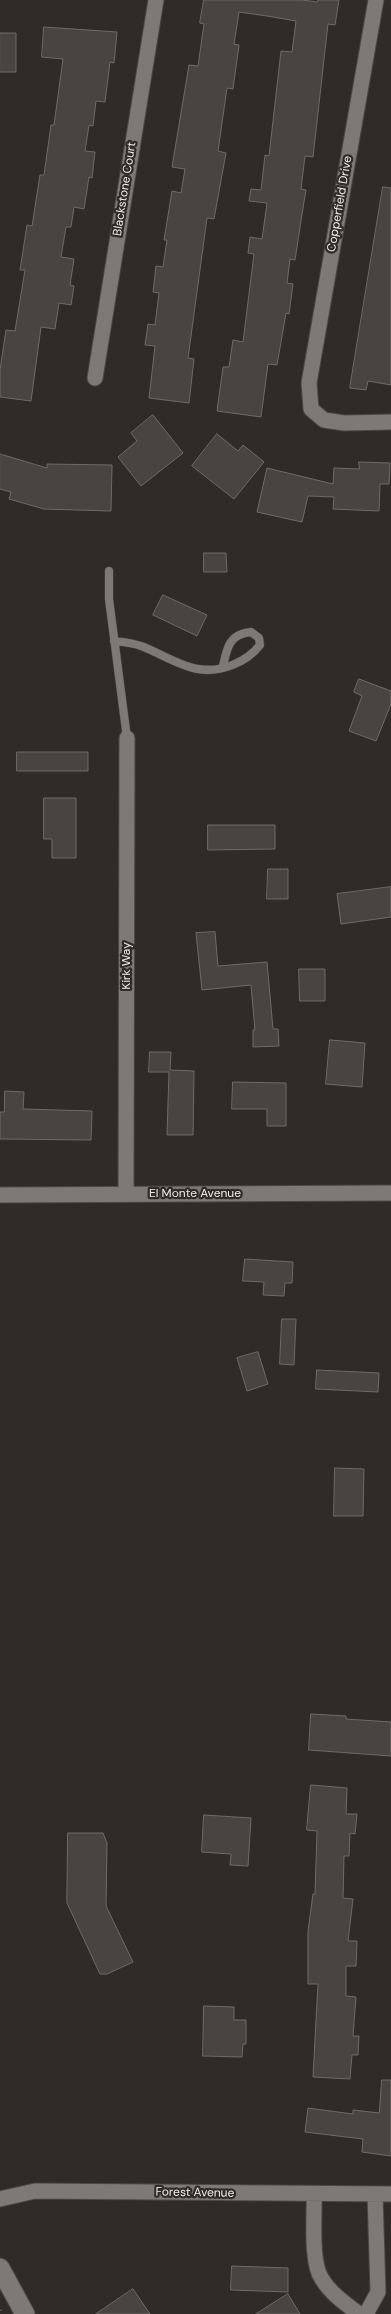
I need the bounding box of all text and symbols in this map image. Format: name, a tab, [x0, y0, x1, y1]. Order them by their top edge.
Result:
street label: Blackstone Court	[110, 141, 140, 237]
street label: Copperfield Drive	[324, 155, 356, 253]
street label: Kirk Way	[120, 942, 134, 990]
street label: El Monte Avenue	[149, 1187, 241, 1201]
street label: Forest Avenue	[156, 2185, 234, 2201]

